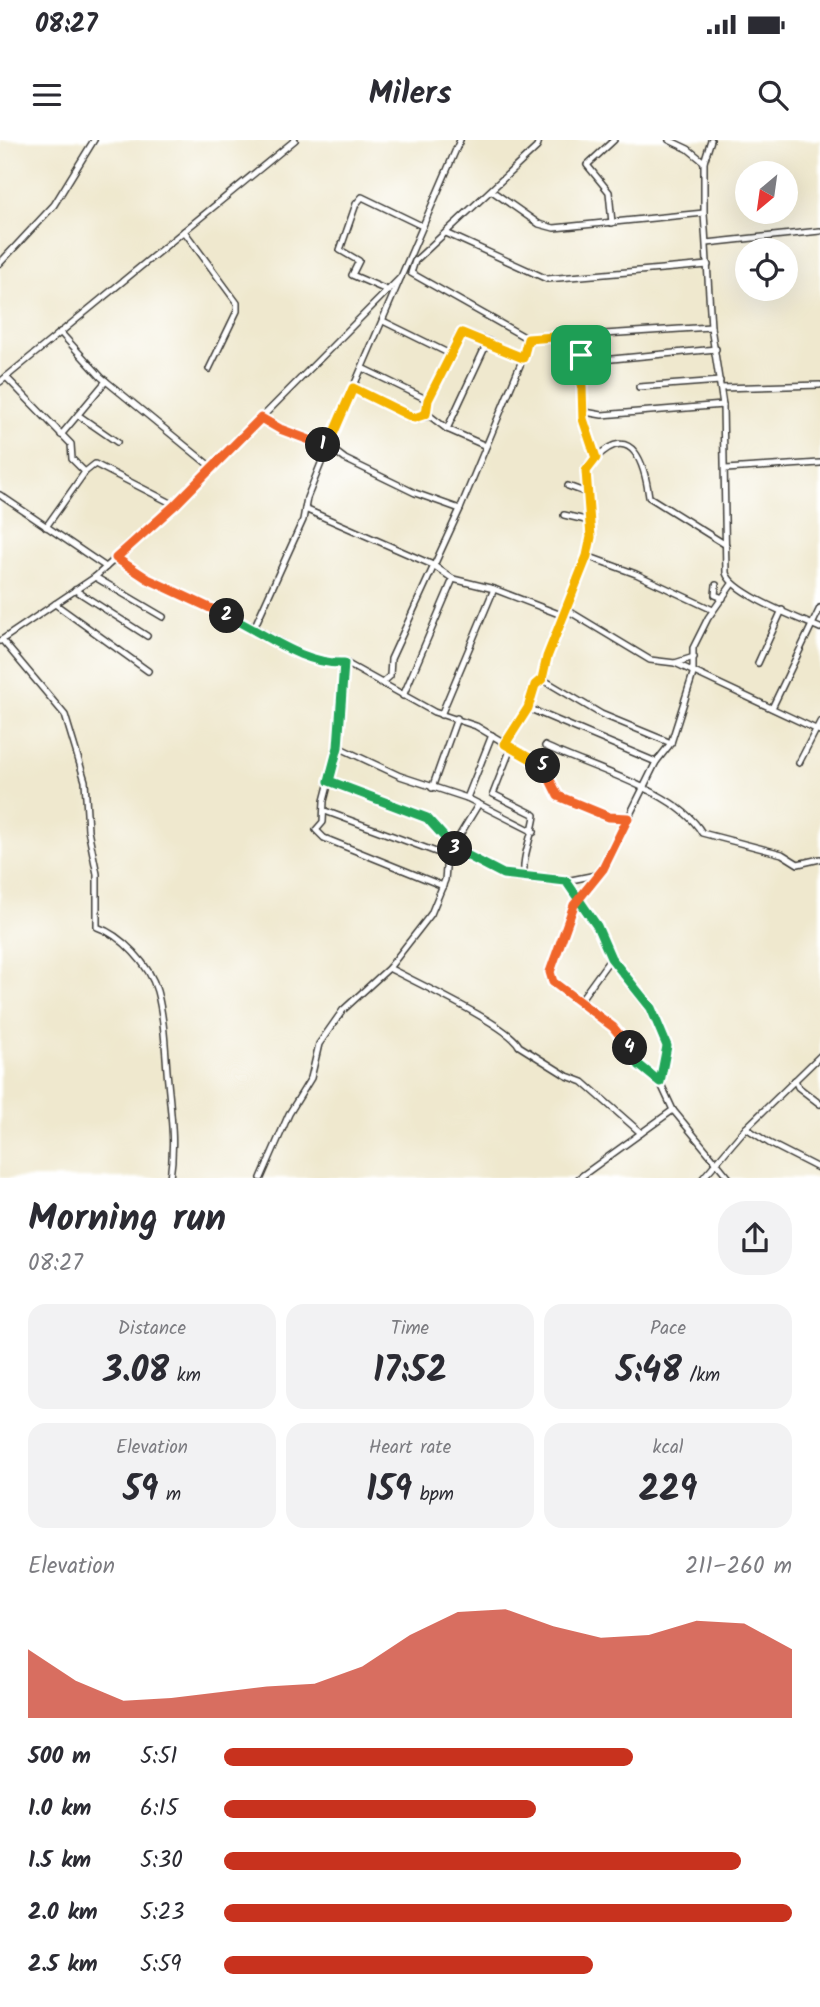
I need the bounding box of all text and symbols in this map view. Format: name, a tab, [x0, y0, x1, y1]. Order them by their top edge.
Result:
text: 08:27	[35, 4, 98, 46]
text: Milers	[368, 69, 452, 120]
icon: menu	[28, 76, 66, 114]
icon: search	[754, 76, 792, 114]
north arrow	[735, 161, 798, 224]
map controls	[735, 161, 798, 301]
button: locate	[735, 238, 798, 301]
pin	[551, 325, 611, 385]
icon: arrive	[562, 336, 600, 374]
pin: 1	[306, 428, 340, 462]
text: 1	[320, 429, 325, 459]
pin: 2	[210, 598, 244, 634]
text: 2	[221, 600, 232, 630]
pin: 5	[526, 748, 560, 784]
text: 5	[538, 750, 547, 780]
pin: 3	[438, 832, 472, 866]
text: 3	[449, 833, 460, 863]
pin: 4	[612, 1030, 648, 1066]
text: 4	[624, 1032, 635, 1062]
text: Morning run	[28, 1190, 226, 1250]
button: share	[718, 1201, 792, 1275]
text: 08:27	[28, 1246, 83, 1282]
text: Distance	[118, 1314, 186, 1344]
text: Time	[391, 1314, 429, 1344]
text: Pace	[650, 1314, 686, 1344]
text: 3.08	[103, 1344, 169, 1400]
text: 17:52	[373, 1344, 447, 1400]
text: 5:48	[616, 1344, 682, 1400]
text: km	[169, 1361, 201, 1391]
text: /km	[682, 1361, 720, 1391]
text: Elevation	[116, 1433, 188, 1463]
text: Heart rate	[369, 1433, 451, 1463]
text: kcal	[653, 1433, 683, 1463]
text: 59	[123, 1463, 158, 1519]
text: 159	[366, 1463, 412, 1519]
text: 229	[639, 1463, 697, 1519]
text: m	[158, 1480, 181, 1510]
text: bpm	[412, 1480, 454, 1510]
text: Elevation	[28, 1549, 115, 1585]
text: 211–260 m	[685, 1549, 792, 1585]
text: 500 m	[28, 1739, 91, 1775]
text: 5:51	[140, 1739, 178, 1775]
text: 1.0 km	[28, 1791, 91, 1827]
text: 6:15	[140, 1791, 178, 1827]
text: 1.5 km	[28, 1843, 91, 1879]
text: 5:30	[140, 1843, 183, 1879]
text: 2.0 km	[28, 1895, 98, 1931]
text: 5:23	[140, 1895, 185, 1931]
text: 2.5 km	[28, 1947, 98, 1983]
text: 5:59	[140, 1947, 182, 1983]

